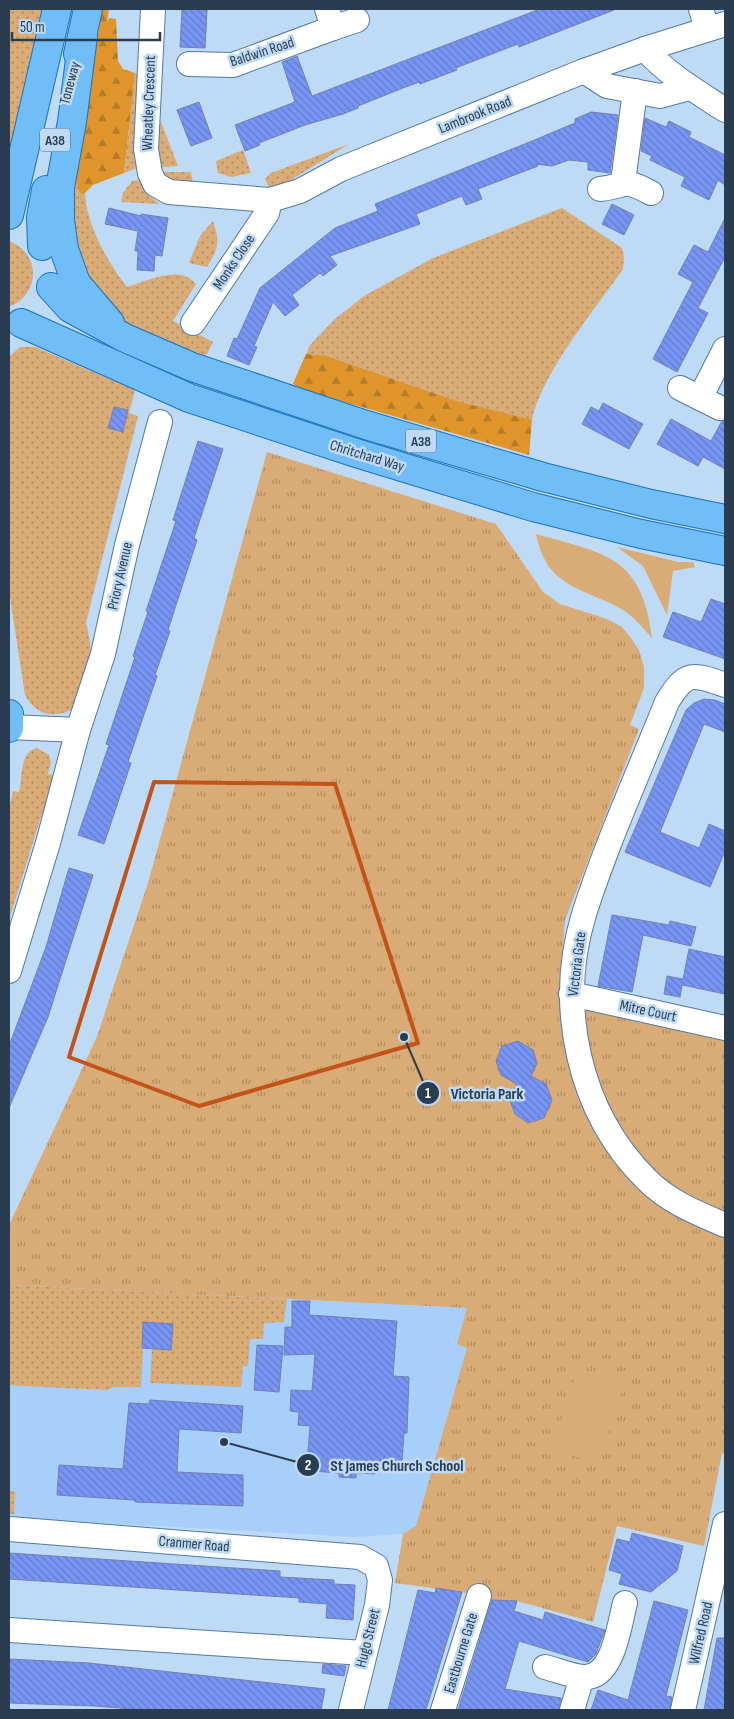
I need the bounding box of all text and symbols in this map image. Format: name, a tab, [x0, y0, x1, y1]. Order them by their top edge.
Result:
scale bar	[12, 10, 160, 42]
text: 50 m	[20, 18, 45, 37]
street label: Baldwin Road	[227, 33, 297, 71]
street label: Wheatley Crescent	[138, 55, 160, 151]
street label: Toneway	[55, 59, 85, 106]
street label: Lambrook Road	[436, 92, 514, 138]
road number: A38	[40, 128, 70, 152]
street label: Monks Close	[209, 231, 259, 293]
road number: A38	[406, 430, 436, 452]
street label: Chritchard Way	[327, 436, 407, 476]
street label: Priory Avenue	[103, 540, 137, 612]
street label: Victoria Gate	[564, 931, 590, 997]
street label: Mitre Court	[618, 996, 678, 1026]
callout: Victoria Park	[416, 1077, 533, 1108]
text: 1	[425, 1084, 431, 1103]
text: Victoria Park	[451, 1085, 523, 1104]
callout: St James Church School	[295, 1449, 473, 1480]
text: 2	[305, 1456, 311, 1475]
text: St James Church School	[331, 1457, 463, 1476]
street label: Cranmer Road	[158, 1531, 230, 1557]
street label: Wilfred Road	[685, 1600, 717, 1666]
street label: Hugo Street	[352, 1606, 385, 1669]
street label: Eastbourne Gate	[440, 1610, 482, 1696]

